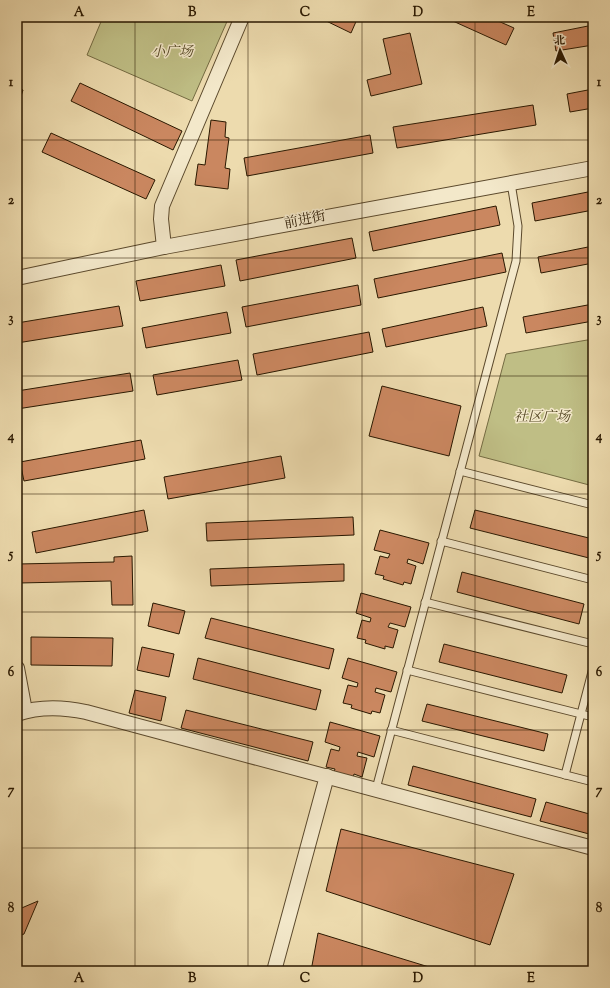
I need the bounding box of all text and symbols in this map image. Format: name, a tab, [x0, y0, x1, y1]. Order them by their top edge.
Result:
text: A	[74, 4, 85, 22]
text: B	[188, 4, 197, 22]
text: C	[300, 4, 310, 22]
text: D	[413, 4, 423, 22]
text: E	[527, 4, 535, 22]
north arrow	[540, 30, 580, 70]
text: 北	[554, 33, 565, 49]
park label: 小广场	[151, 43, 194, 63]
text: 1	[9, 74, 14, 92]
text: 1	[597, 74, 602, 92]
text: 2	[8, 192, 15, 210]
text: 2	[596, 192, 603, 210]
street label: 前进街	[282, 207, 328, 235]
text: 3	[8, 310, 14, 328]
text: 3	[596, 310, 602, 328]
park label: 社区广场	[514, 408, 571, 428]
text: 4	[7, 428, 15, 446]
text: 4	[595, 428, 603, 446]
text: 5	[8, 546, 14, 564]
text: 5	[596, 546, 602, 564]
text: 6	[8, 664, 15, 682]
text: 6	[596, 664, 603, 682]
text: 7	[8, 782, 15, 800]
text: 7	[596, 782, 603, 800]
text: 8	[8, 900, 15, 918]
text: 8	[596, 900, 603, 918]
text: A	[74, 970, 85, 988]
text: B	[188, 970, 197, 988]
text: C	[300, 970, 310, 988]
text: D	[413, 970, 423, 988]
text: E	[527, 970, 535, 988]

